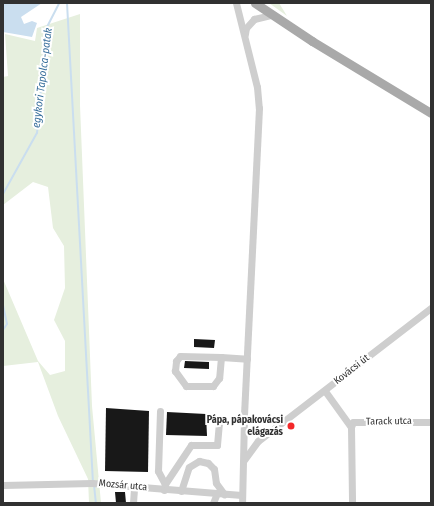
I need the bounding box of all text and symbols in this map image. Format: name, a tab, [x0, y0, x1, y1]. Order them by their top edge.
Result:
water label: egykori Tapolca-patak	[30, 27, 56, 129]
street label: Kovácsi út	[332, 352, 372, 388]
place label: Pápa, pápakovácsi elágazás	[207, 414, 283, 438]
street label: Tarack utca	[366, 416, 412, 428]
marker: Pápa, pápakovácsi elágazás	[286, 421, 296, 431]
street label: Mozsár utca	[98, 478, 148, 494]

